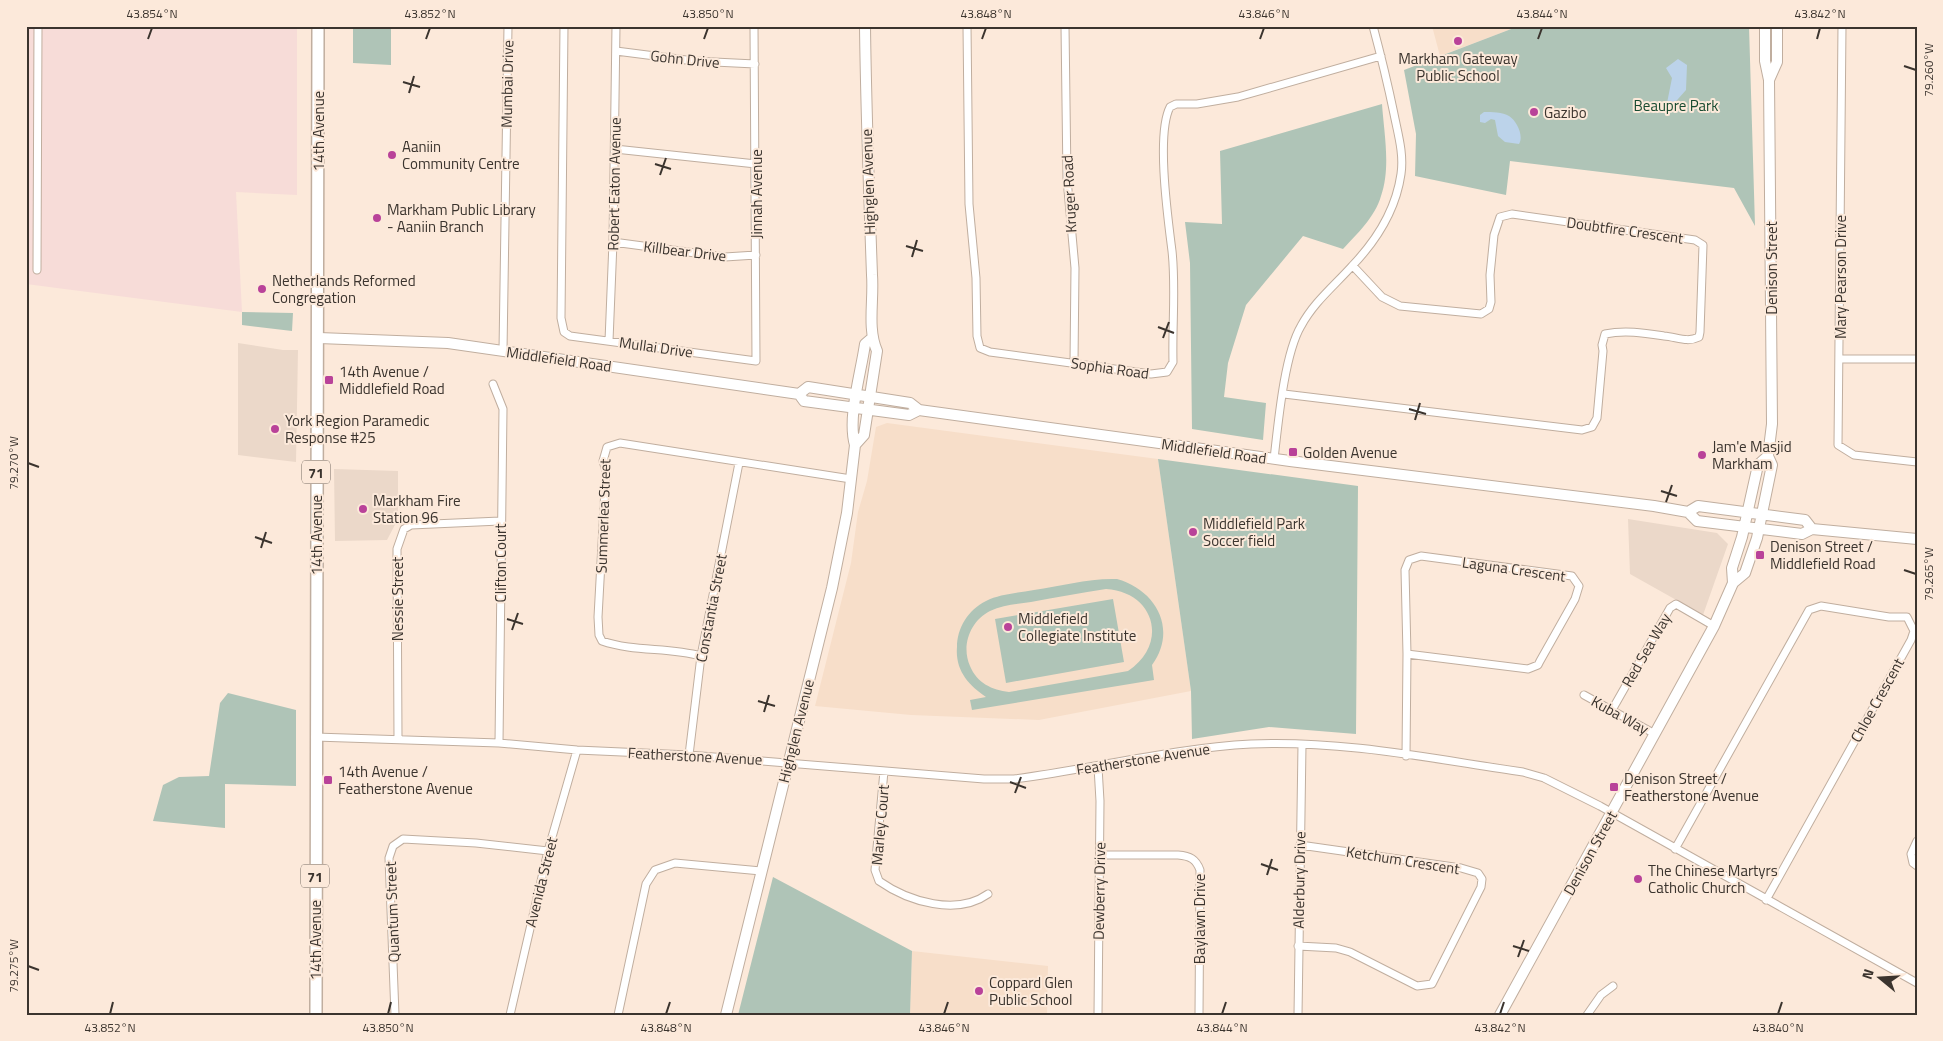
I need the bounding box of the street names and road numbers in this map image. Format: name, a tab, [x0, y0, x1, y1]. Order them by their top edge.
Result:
street label: Mumbai Drive	[495, 40, 519, 128]
street label: Gohn Drive	[649, 44, 721, 74]
street label: 14th Avenue	[307, 91, 330, 171]
street label: Robert Eaton Avenue	[601, 117, 627, 251]
street label: Highglen Avenue	[855, 129, 881, 235]
street label: Jinnah Avenue	[745, 149, 768, 239]
street label: Kruger Road	[1055, 154, 1083, 234]
street label: Doubtfire Crescent	[1565, 210, 1686, 250]
street label: Mary Pearson Drive	[1829, 215, 1852, 339]
street label: Denison Street	[1760, 221, 1783, 315]
street label: Killbear Drive	[642, 235, 728, 267]
street label: Mullai Drive	[618, 330, 694, 364]
street label: Middlefield Road	[505, 340, 613, 378]
street label: Sophia Road	[1069, 351, 1151, 385]
street label: Middlefield Road	[1160, 432, 1268, 470]
street label: Summerlea Street	[590, 458, 617, 574]
road number: 71	[302, 461, 330, 484]
street label: 14th Avenue	[305, 495, 328, 575]
street label: Clifton Court	[489, 523, 512, 602]
street label: Laguna Crescent	[1461, 550, 1568, 588]
street label: Constantia Street	[689, 551, 733, 664]
street label: Nessie Street	[386, 556, 409, 641]
street label: Red Sea Way	[1615, 609, 1677, 691]
street label: Chloe Crescent	[1844, 653, 1910, 746]
street label: Highglen Avenue	[772, 677, 820, 785]
street label: Kuba Way	[1587, 690, 1653, 740]
street label: Featherstone Avenue	[1075, 737, 1211, 781]
street label: Featherstone Avenue	[627, 741, 763, 771]
street label: Marley Court	[865, 783, 895, 866]
street label: Denison Street	[1557, 806, 1623, 899]
street label: Alderbury Drive	[1287, 831, 1311, 929]
street label: Avenida Street	[519, 834, 563, 929]
street label: Ketchum Crescent	[1345, 840, 1462, 880]
street label: Dewberry Drive	[1087, 842, 1111, 940]
street label: Quantum Street	[379, 860, 405, 963]
road number: 71	[301, 864, 329, 888]
street label: Baylawn Drive	[1188, 874, 1211, 964]
street label: 14th Avenue	[304, 900, 327, 980]

